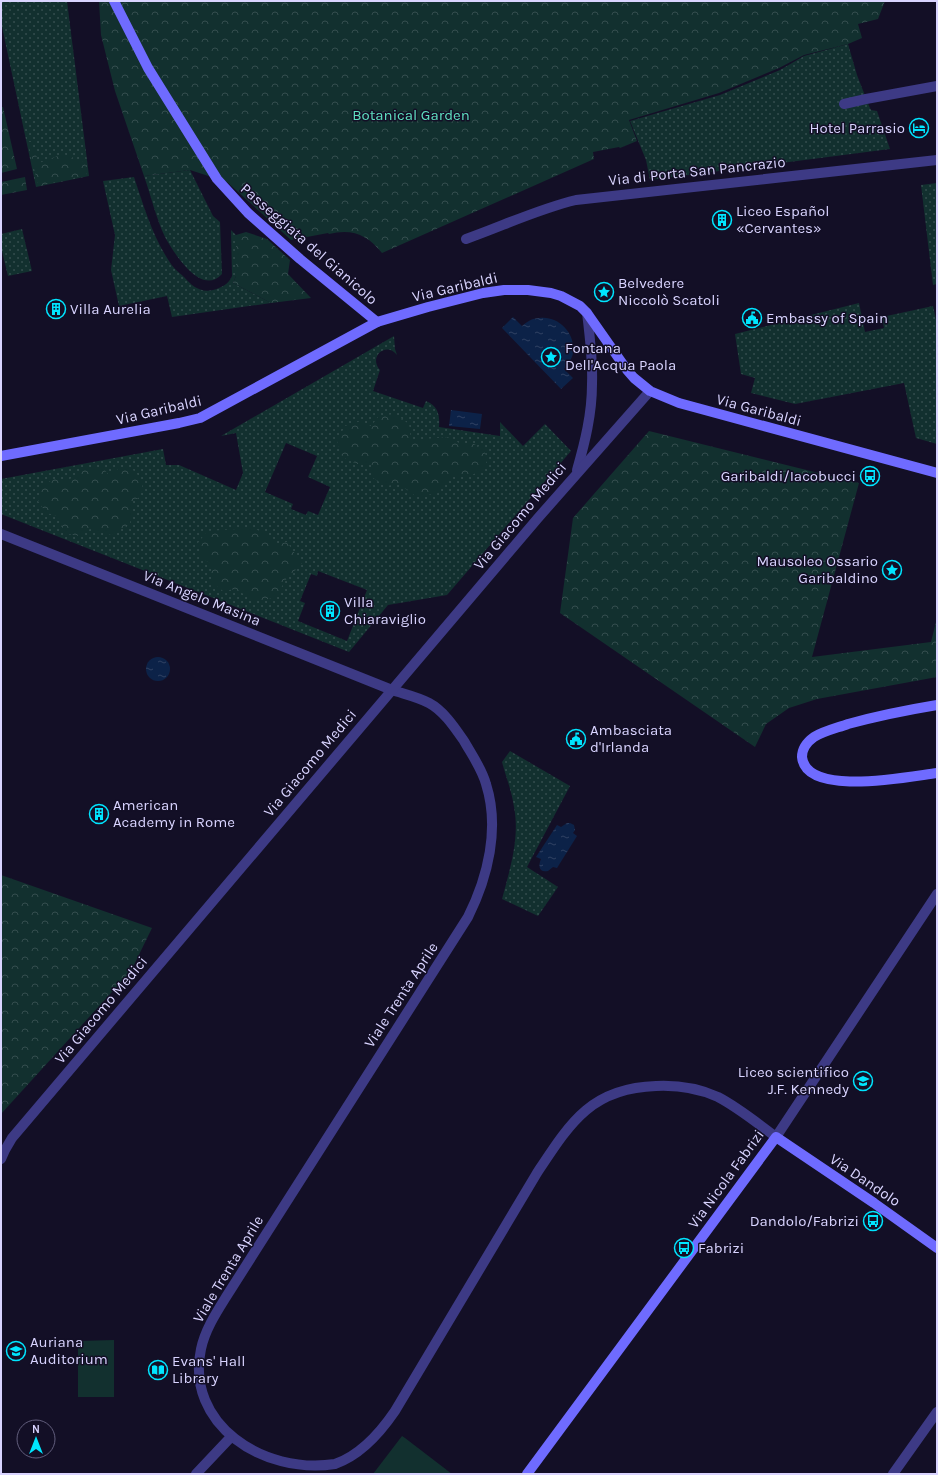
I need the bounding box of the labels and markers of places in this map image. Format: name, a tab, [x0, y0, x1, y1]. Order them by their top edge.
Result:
hotel icon: Hotel Parrasio	[908, 117, 930, 139]
place label: Hotel Parrasio	[809, 119, 905, 137]
place label: Liceo Español «Cervantes»	[736, 202, 829, 237]
building icon: Liceo Español «Cervantes»	[711, 209, 733, 231]
place label: Belvedere Niccolò Scatoli	[618, 274, 720, 309]
place icon: Belvedere Niccolò Scatoli	[593, 281, 615, 303]
building icon: Villa Aurelia	[45, 298, 67, 320]
place label: Villa Aurelia	[70, 300, 151, 318]
public building icon: Embassy of Spain	[741, 307, 763, 329]
place label: Embassy of Spain	[766, 309, 888, 327]
place label: Fontana Dell'Acqua Paola	[565, 339, 676, 374]
place icon: Fontana Dell'Acqua Paola	[540, 346, 562, 368]
bus stop icon: Garibaldi/Iacobucci	[859, 465, 881, 487]
place label: Garibaldi/Iacobucci	[721, 467, 856, 485]
place label: Mausoleo Ossario Garibaldino	[756, 552, 878, 587]
place icon: Mausoleo Ossario Garibaldino	[881, 559, 903, 581]
place label: Villa Chiaraviglio	[344, 593, 426, 628]
building icon: Villa Chiaraviglio	[319, 600, 341, 622]
place label: Ambasciata d'Irlanda	[590, 721, 672, 756]
public building icon: Ambasciata d'Irlanda	[565, 728, 587, 750]
place label: American Academy in Rome	[113, 796, 235, 831]
building icon: American Academy in Rome	[88, 803, 110, 825]
place label: Liceo scientifico J.F. Kennedy	[738, 1063, 849, 1098]
school or university icon: Liceo scientifico J.F. Kennedy	[852, 1070, 874, 1092]
bus stop icon: Dandolo/Fabrizi	[862, 1210, 884, 1232]
place label: Dandolo/Fabrizi	[750, 1212, 859, 1230]
bus stop icon: Fabrizi	[673, 1237, 695, 1259]
place label: Fabrizi	[698, 1239, 744, 1257]
place label: Auriana Auditorium	[30, 1333, 108, 1368]
school or university icon: Auriana Auditorium	[5, 1340, 27, 1362]
place label: Evans' Hall Library	[172, 1352, 245, 1387]
library icon: Evans' Hall Library	[147, 1359, 169, 1381]

